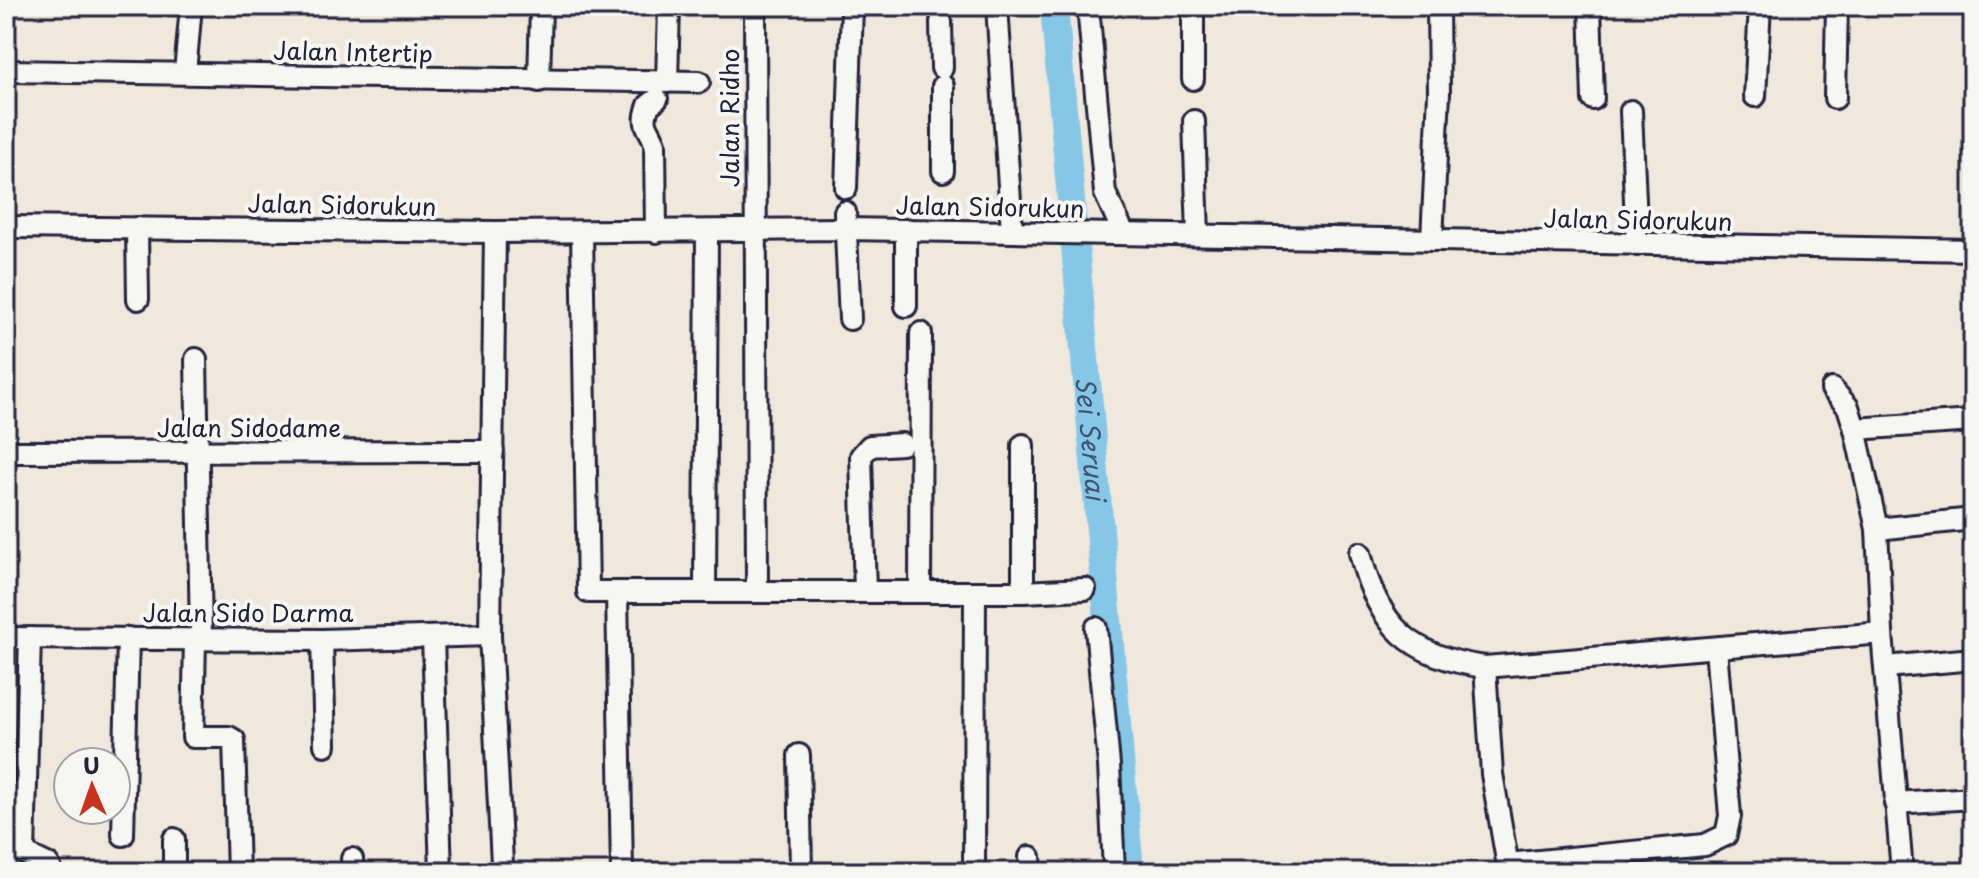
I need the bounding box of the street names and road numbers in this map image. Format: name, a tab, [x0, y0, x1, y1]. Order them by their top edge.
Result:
street label: Jalan Intertip	[273, 32, 433, 70]
street label: Jalan Ridho	[711, 49, 747, 187]
street label: Jalan Sidorukun	[247, 184, 437, 224]
street label: Jalan Sidorukun	[895, 186, 1085, 226]
street label: Jalan Sidorukun	[1543, 199, 1733, 239]
street label: Jalan Sidodame	[157, 409, 341, 445]
street label: Jalan Sido Darma	[143, 594, 353, 630]

